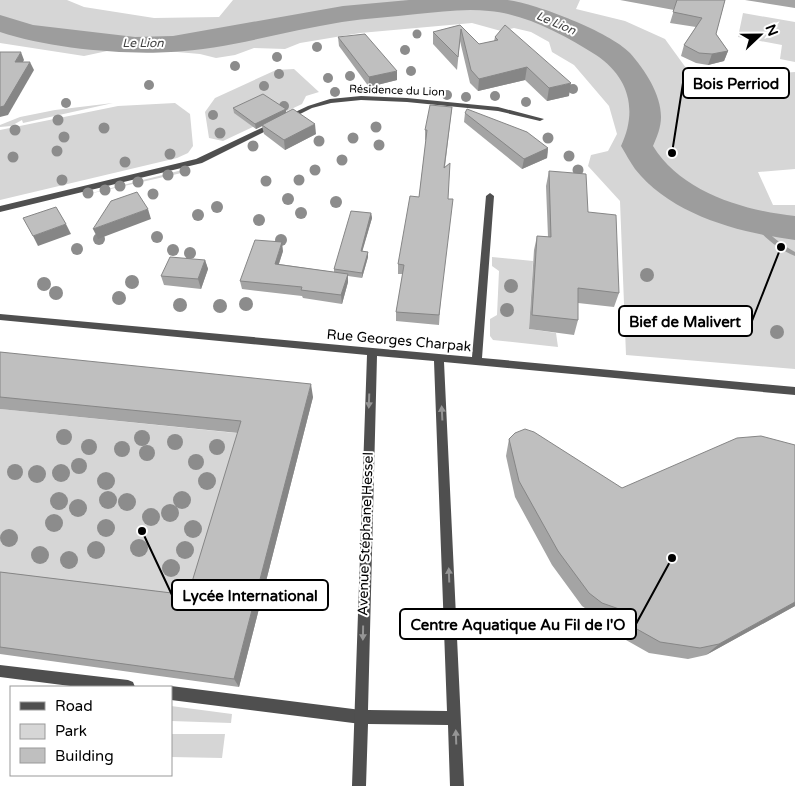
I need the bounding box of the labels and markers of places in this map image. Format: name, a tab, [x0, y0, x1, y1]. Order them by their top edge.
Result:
callout: Bois Perriod	[683, 68, 789, 98]
callout: Bief de Malivert	[619, 306, 752, 336]
callout: Lycée International	[172, 580, 328, 610]
callout: Centre Aquatique Au Fil de l'O	[400, 609, 636, 639]

